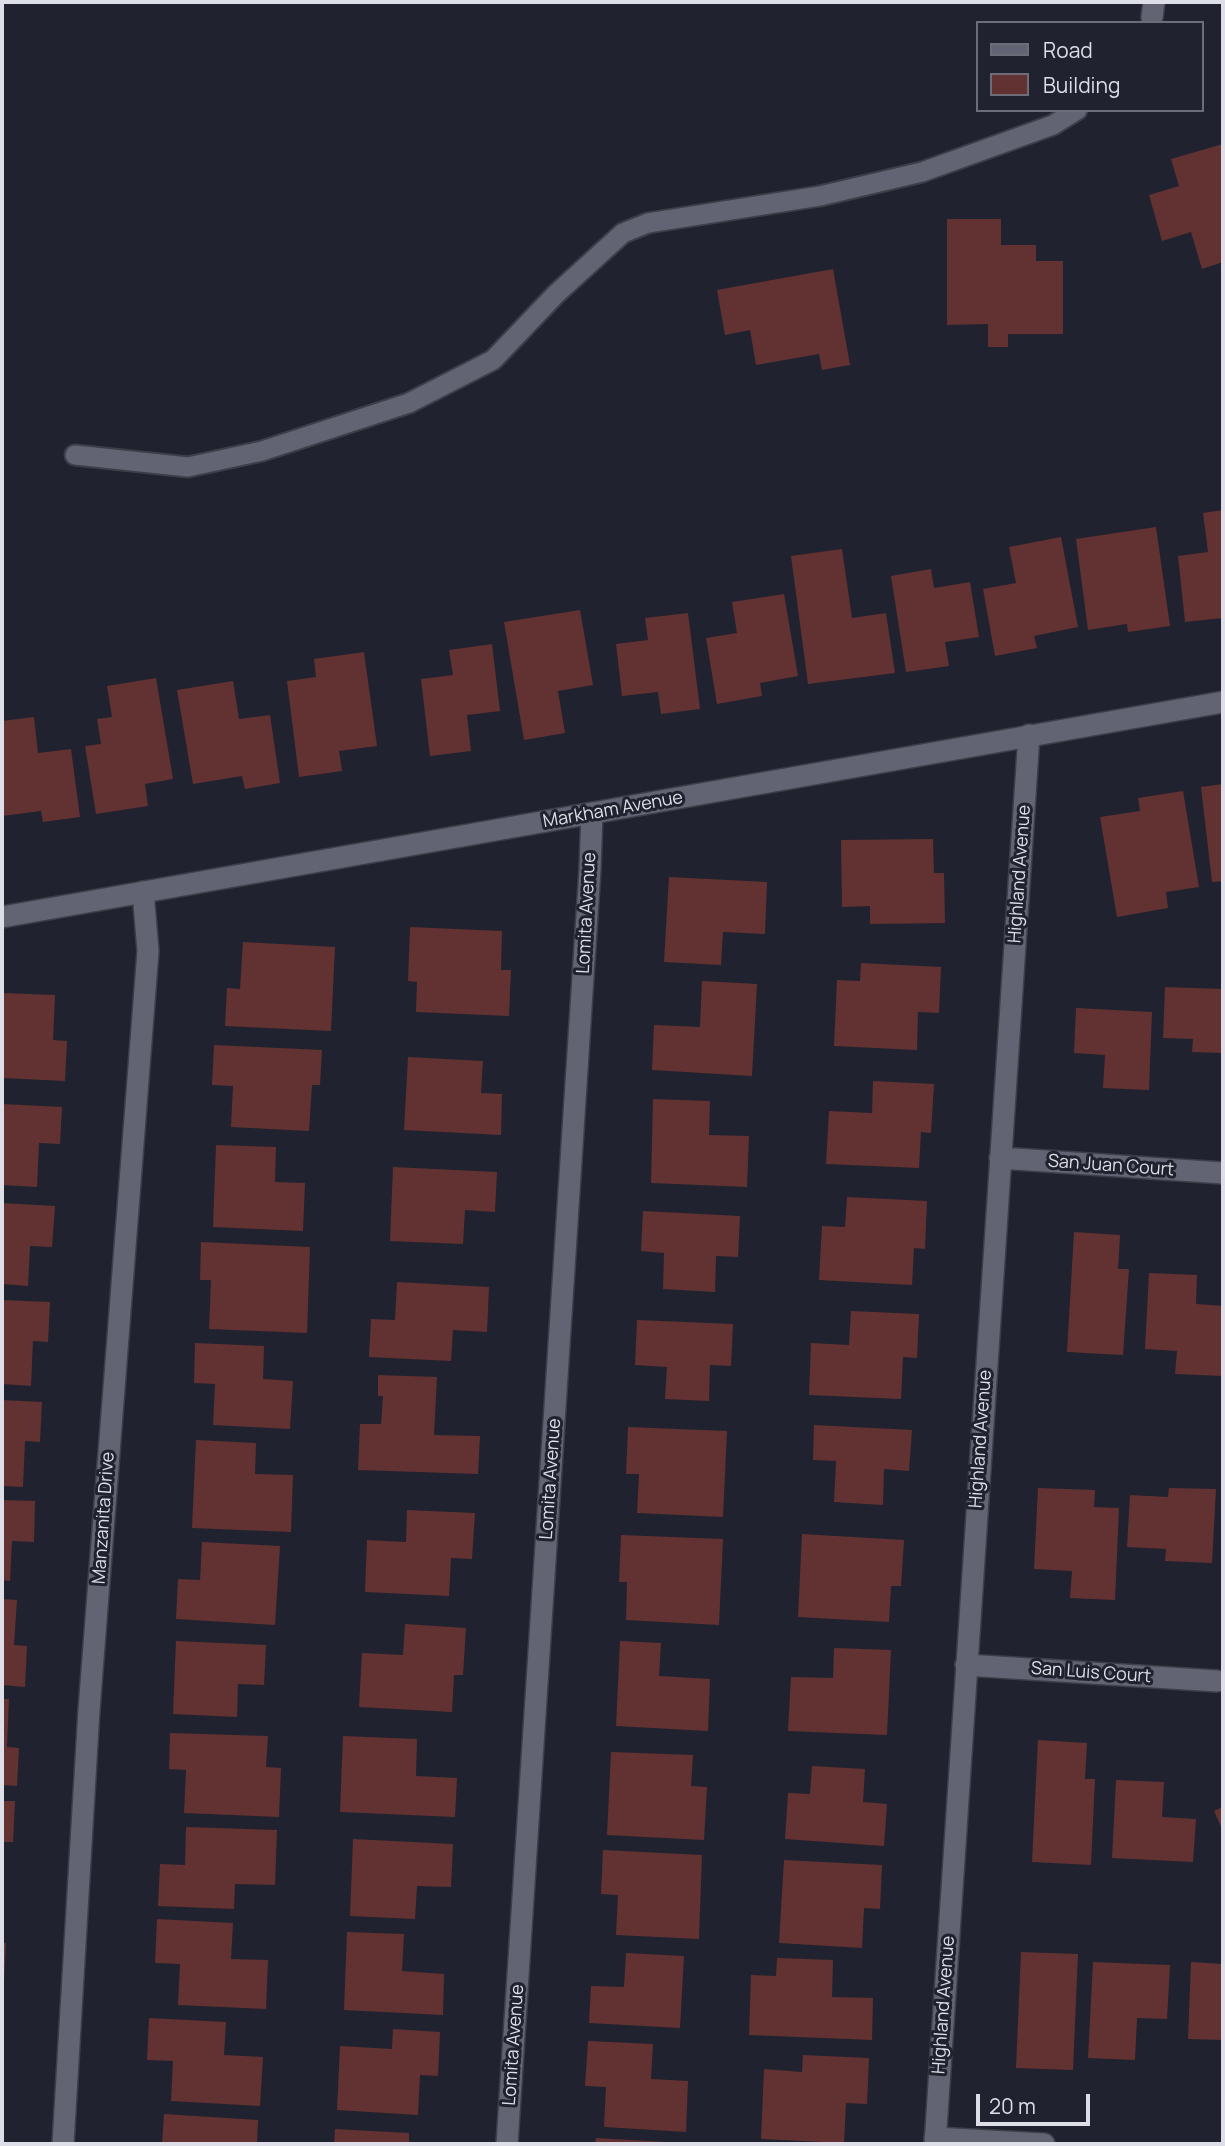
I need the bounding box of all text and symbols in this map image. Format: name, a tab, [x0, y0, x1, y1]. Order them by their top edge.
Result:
legend	[976, 21, 1204, 112]
text: Road	[1043, 36, 1093, 64]
text: Building	[1043, 71, 1120, 99]
street label: Markham Avenue	[541, 787, 685, 833]
street label: Highland Avenue	[1004, 804, 1036, 944]
street label: Lomita Avenue	[573, 852, 601, 974]
street label: San Juan Court	[1047, 1151, 1175, 1181]
street label: Highland Avenue	[965, 1369, 997, 1509]
street label: Lomita Avenue	[536, 1418, 566, 1540]
street label: Manzanita Drive	[89, 1451, 119, 1585]
street label: San Luis Court	[1030, 1658, 1152, 1688]
street label: Highland Avenue	[928, 1935, 960, 2075]
street label: Lomita Avenue	[499, 1984, 529, 2106]
scale bar	[980, 2080, 1094, 2124]
text: 20 m	[989, 2092, 1036, 2120]

